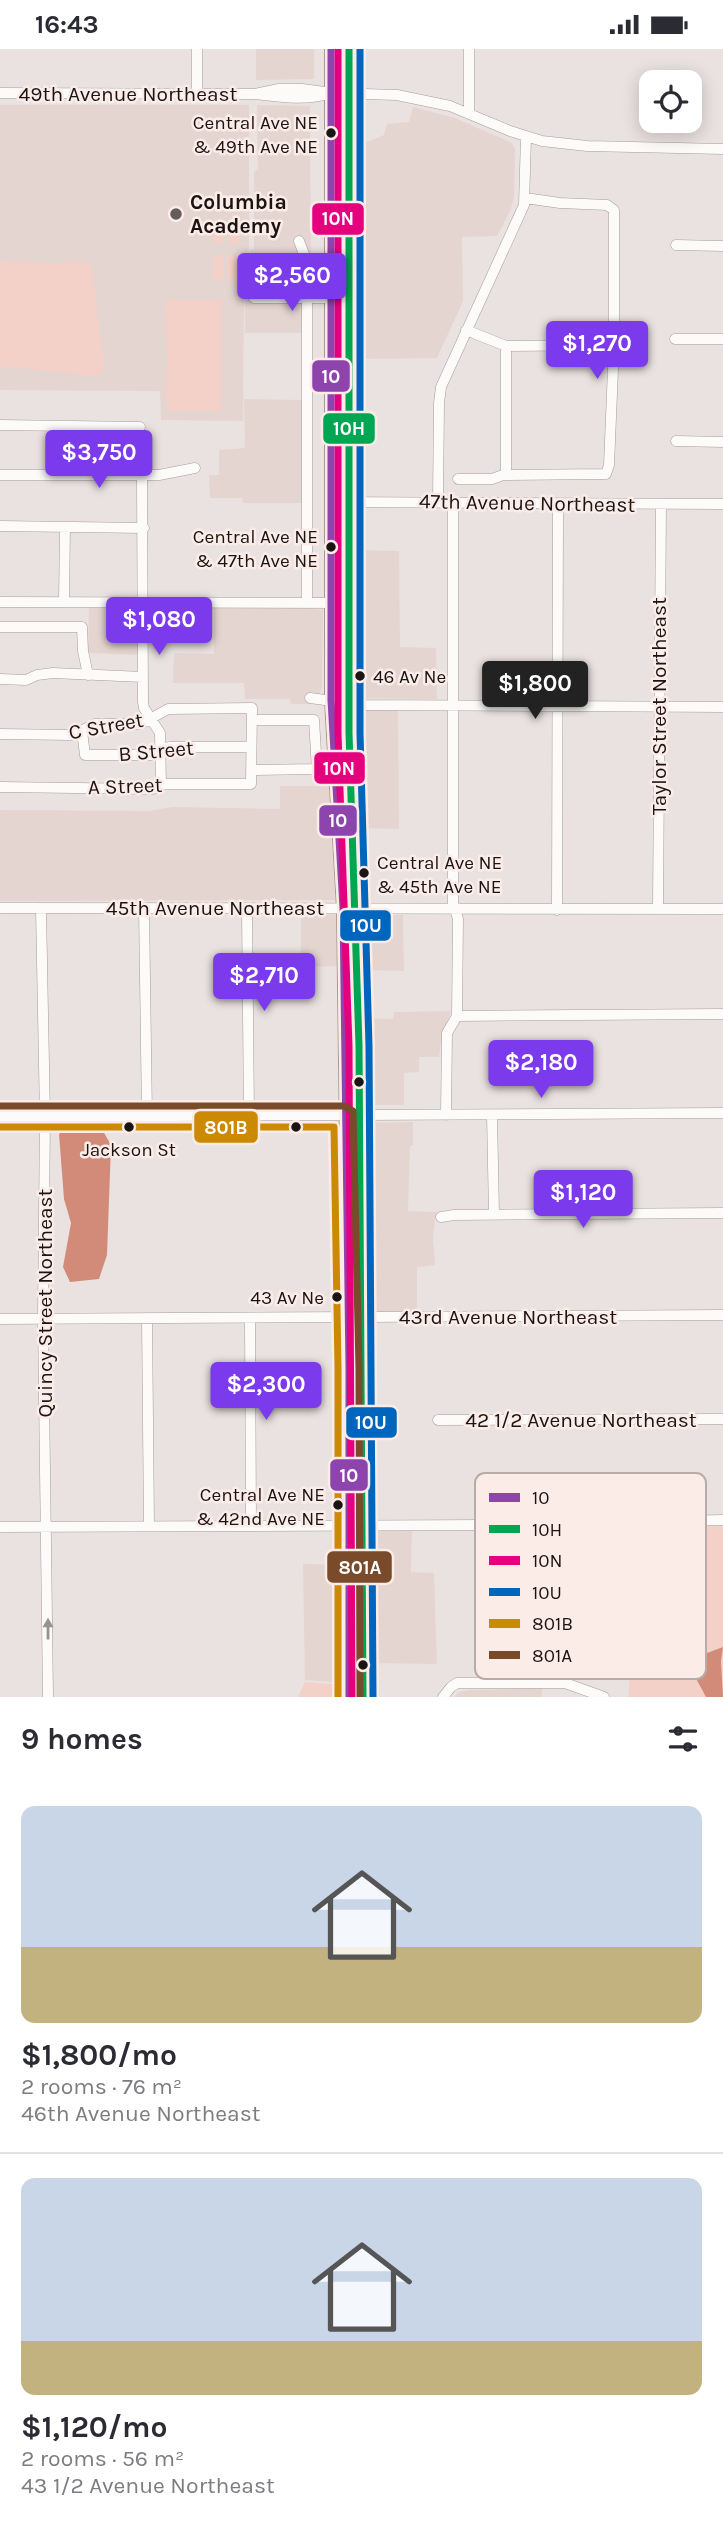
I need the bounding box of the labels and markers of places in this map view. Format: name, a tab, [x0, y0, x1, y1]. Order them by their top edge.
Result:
place label: Central Ave NE & 49th Ave NE	[193, 112, 318, 158]
marker: Central Ave NE & 49th Ave NE	[324, 126, 338, 140]
place label: Columbia Academy	[190, 190, 287, 238]
marker: Columbia Academy	[168, 206, 184, 222]
pin: $2,560	[235, 253, 349, 313]
pin: $1,270	[540, 321, 654, 381]
pin: $3,750	[42, 431, 156, 490]
place label: Central Ave NE & 47th Ave NE	[193, 526, 318, 572]
marker: Central Ave NE & 47th Ave NE	[324, 540, 338, 554]
pin: $1,080	[102, 597, 216, 657]
pin: $1,800	[478, 661, 592, 721]
place label: 46 Av Ne	[373, 666, 446, 688]
marker: 46 Av Ne	[353, 669, 367, 683]
place label: Central Ave NE & 45th Ave NE	[377, 852, 502, 898]
marker: Central Ave NE & 45th Ave NE	[357, 866, 371, 880]
pin: $2,710	[207, 953, 321, 1013]
pin: $2,180	[484, 1041, 598, 1100]
unlabelled marker	[352, 1075, 366, 1089]
marker: Jackson St	[122, 1120, 136, 1134]
unlabelled marker	[289, 1120, 303, 1134]
place label: Jackson St	[82, 1139, 176, 1161]
pin: $1,120	[526, 1171, 640, 1230]
place label: 43 Av Ne	[250, 1287, 324, 1309]
marker: 43 Av Ne	[330, 1290, 344, 1304]
pin: $2,300	[209, 1363, 323, 1422]
place label: Central Ave NE & 42nd Ave NE	[196, 1484, 325, 1530]
marker: Central Ave NE & 42nd Ave NE	[331, 1498, 345, 1512]
unlabelled marker	[356, 1658, 370, 1672]

